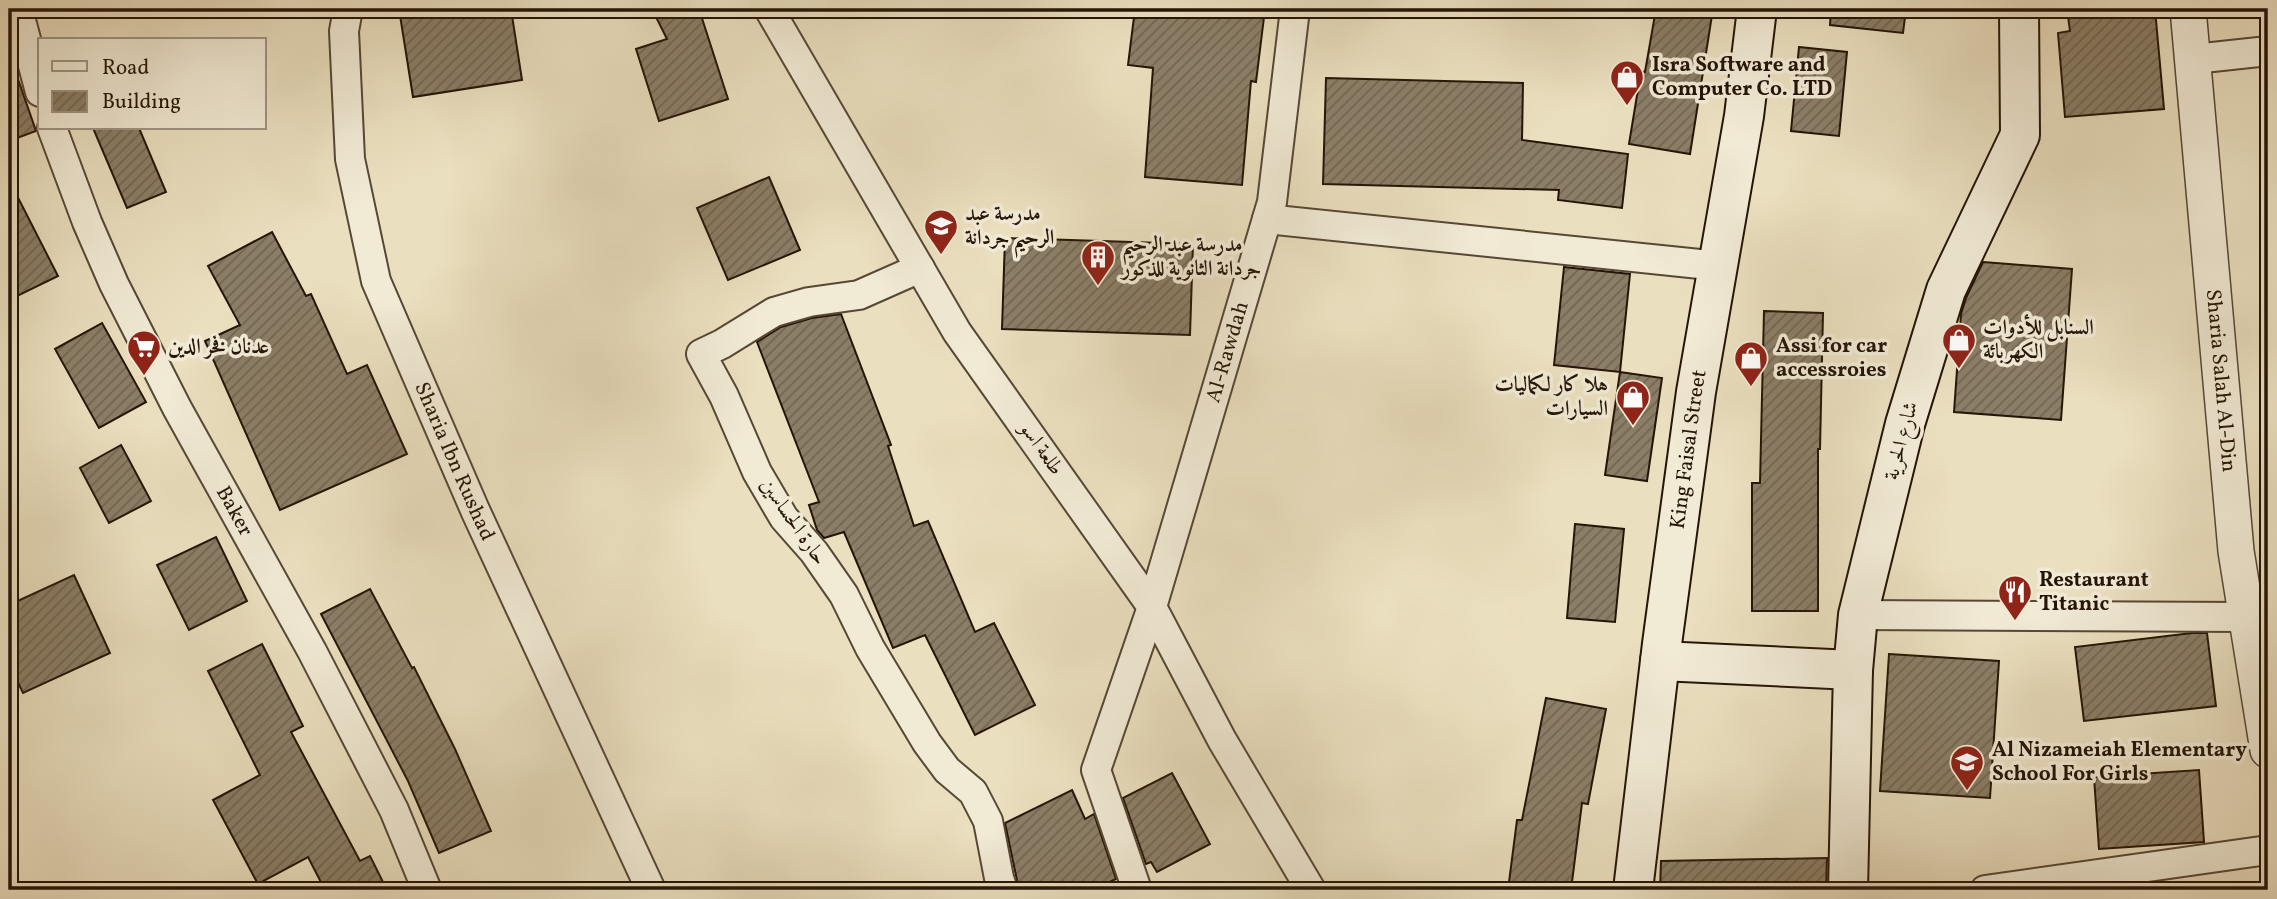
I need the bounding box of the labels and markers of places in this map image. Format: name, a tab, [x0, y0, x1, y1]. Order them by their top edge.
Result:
place label: Isra Software and Computer Co. LTD	[1652, 51, 1832, 104]
shop icon: Isra Software and Computer Co. LTD	[1608, 58, 1646, 107]
place label: مدرسة عبد الرحيم جردانة	[965, 200, 1054, 258]
school or university icon: مدرسة عبد الرحيم جردانة	[922, 207, 960, 256]
place label: مدرسة عبد الرحيم جردانة الثانوية للذكور	[1120, 231, 1261, 284]
building icon: مدرسة عبد الرحيم جردانة الثانوية للذكور	[1079, 238, 1117, 287]
place label: السنابل للأدوات الكهربائة	[1983, 314, 2094, 367]
shop icon: السنابل للأدوات الكهربائة	[1940, 321, 1978, 370]
supermarket icon: عدنان فخر الدين	[125, 328, 163, 377]
place label: Assi for car accessroies	[1776, 332, 1887, 385]
place label: عدنان فخر الدين	[168, 333, 269, 362]
shop icon: Assi for car accessroies	[1732, 339, 1770, 388]
place label: هلا كار لكماليات السيارات	[1494, 371, 1608, 424]
shop icon: هلا كار لكماليات السيارات	[1614, 378, 1652, 427]
place label: Restaurant Titanic	[2039, 566, 2149, 619]
restaurant icon: Restaurant Titanic	[1996, 573, 2034, 622]
place label: Al Nizameiah Elementary School For Girls	[1992, 736, 2247, 789]
school or university icon: Al Nizameiah Elementary School For Girls	[1948, 743, 1986, 792]

